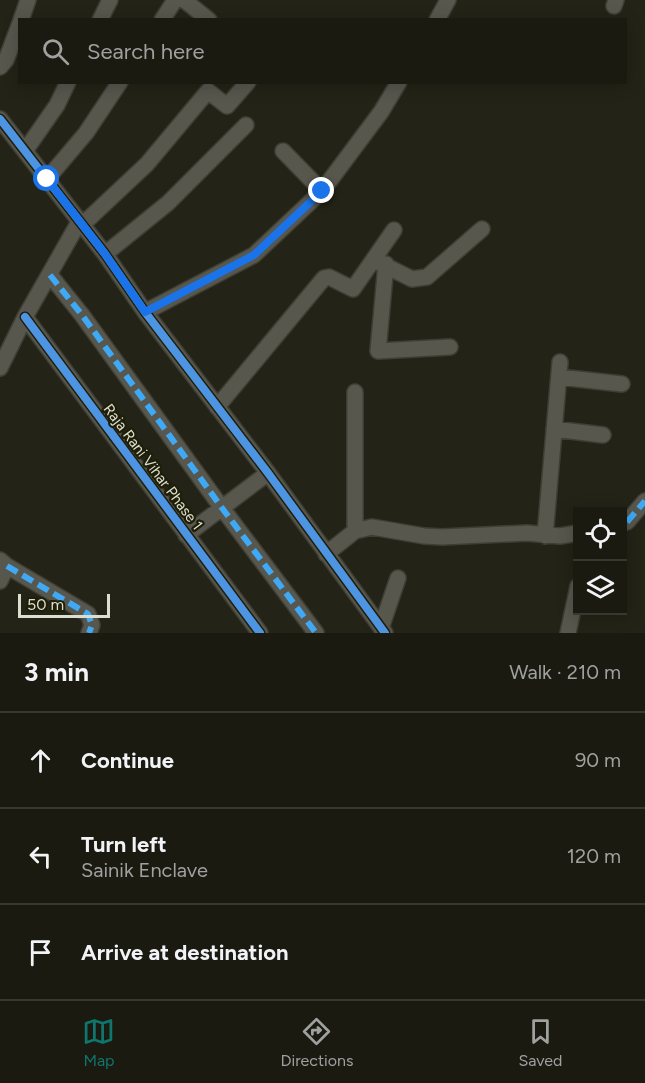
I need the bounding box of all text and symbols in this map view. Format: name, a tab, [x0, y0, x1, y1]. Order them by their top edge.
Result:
search box	[18, 18, 627, 84]
icon: search	[39, 35, 72, 68]
text: Search here	[87, 38, 205, 65]
route start	[33, 165, 59, 191]
route end	[308, 177, 334, 203]
street label: Raja Rani Vihar Phase 1	[100, 400, 206, 534]
map controls	[573, 507, 627, 615]
button: locate	[573, 507, 627, 561]
button: layers	[573, 561, 627, 615]
scale bar	[18, 591, 110, 618]
text: 50 m	[27, 595, 64, 614]
text: 3 min	[24, 656, 89, 688]
text: Walk · 210 m	[509, 660, 621, 684]
icon: ahead	[24, 744, 57, 777]
text: Continue	[81, 747, 174, 774]
text: 90 m	[575, 748, 621, 772]
text: Turn left	[81, 831, 167, 858]
icon: left	[24, 840, 57, 873]
text: 120 m	[567, 844, 621, 868]
text: Sainik Enclave	[81, 858, 208, 882]
icon: arrive	[24, 936, 57, 969]
text: Arrive at destination	[81, 939, 289, 966]
tab: Map	[82, 1015, 115, 1070]
tab: Directions	[280, 1015, 353, 1070]
tab: Saved	[518, 1015, 563, 1070]

